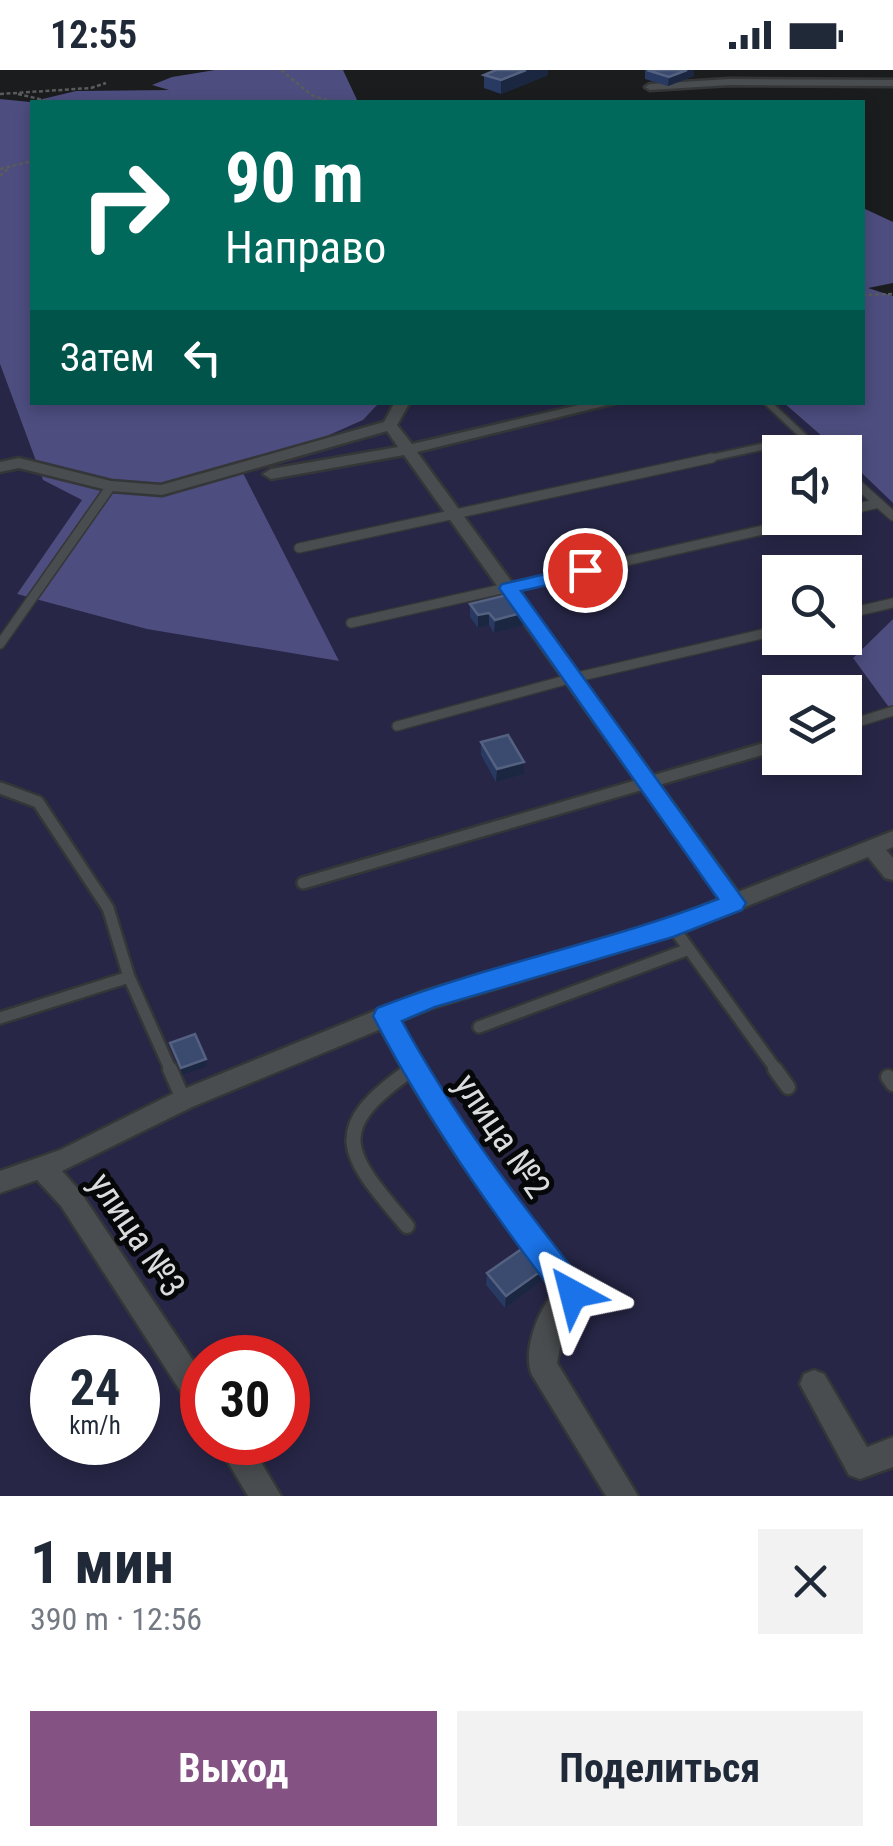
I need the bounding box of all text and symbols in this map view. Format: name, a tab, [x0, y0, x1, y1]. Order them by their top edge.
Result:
text: 12:55	[50, 13, 137, 57]
text: 90 m	[225, 137, 364, 219]
icon: right	[60, 140, 190, 270]
text: Направо	[225, 221, 386, 274]
icon: left	[175, 330, 230, 385]
text: Затем	[60, 336, 155, 380]
map controls	[762, 435, 862, 775]
button: sound	[762, 435, 862, 535]
pin	[543, 528, 628, 613]
icon: arrive	[558, 543, 613, 598]
button: search	[762, 555, 862, 655]
button: layers	[762, 675, 862, 775]
street label: улица №2	[446, 1066, 558, 1206]
street label: улица №3	[81, 1165, 193, 1305]
position arrow	[521, 1242, 625, 1346]
speed limit sign: 30	[180, 1335, 310, 1465]
text: 24	[70, 1359, 120, 1417]
text: km/h	[69, 1411, 121, 1440]
text: 1 мин	[30, 1527, 174, 1598]
button: close	[758, 1529, 863, 1634]
text: 390 m · 12:56	[30, 1600, 202, 1638]
button: Выход	[30, 1711, 437, 1826]
button: Поделиться	[457, 1711, 863, 1826]

